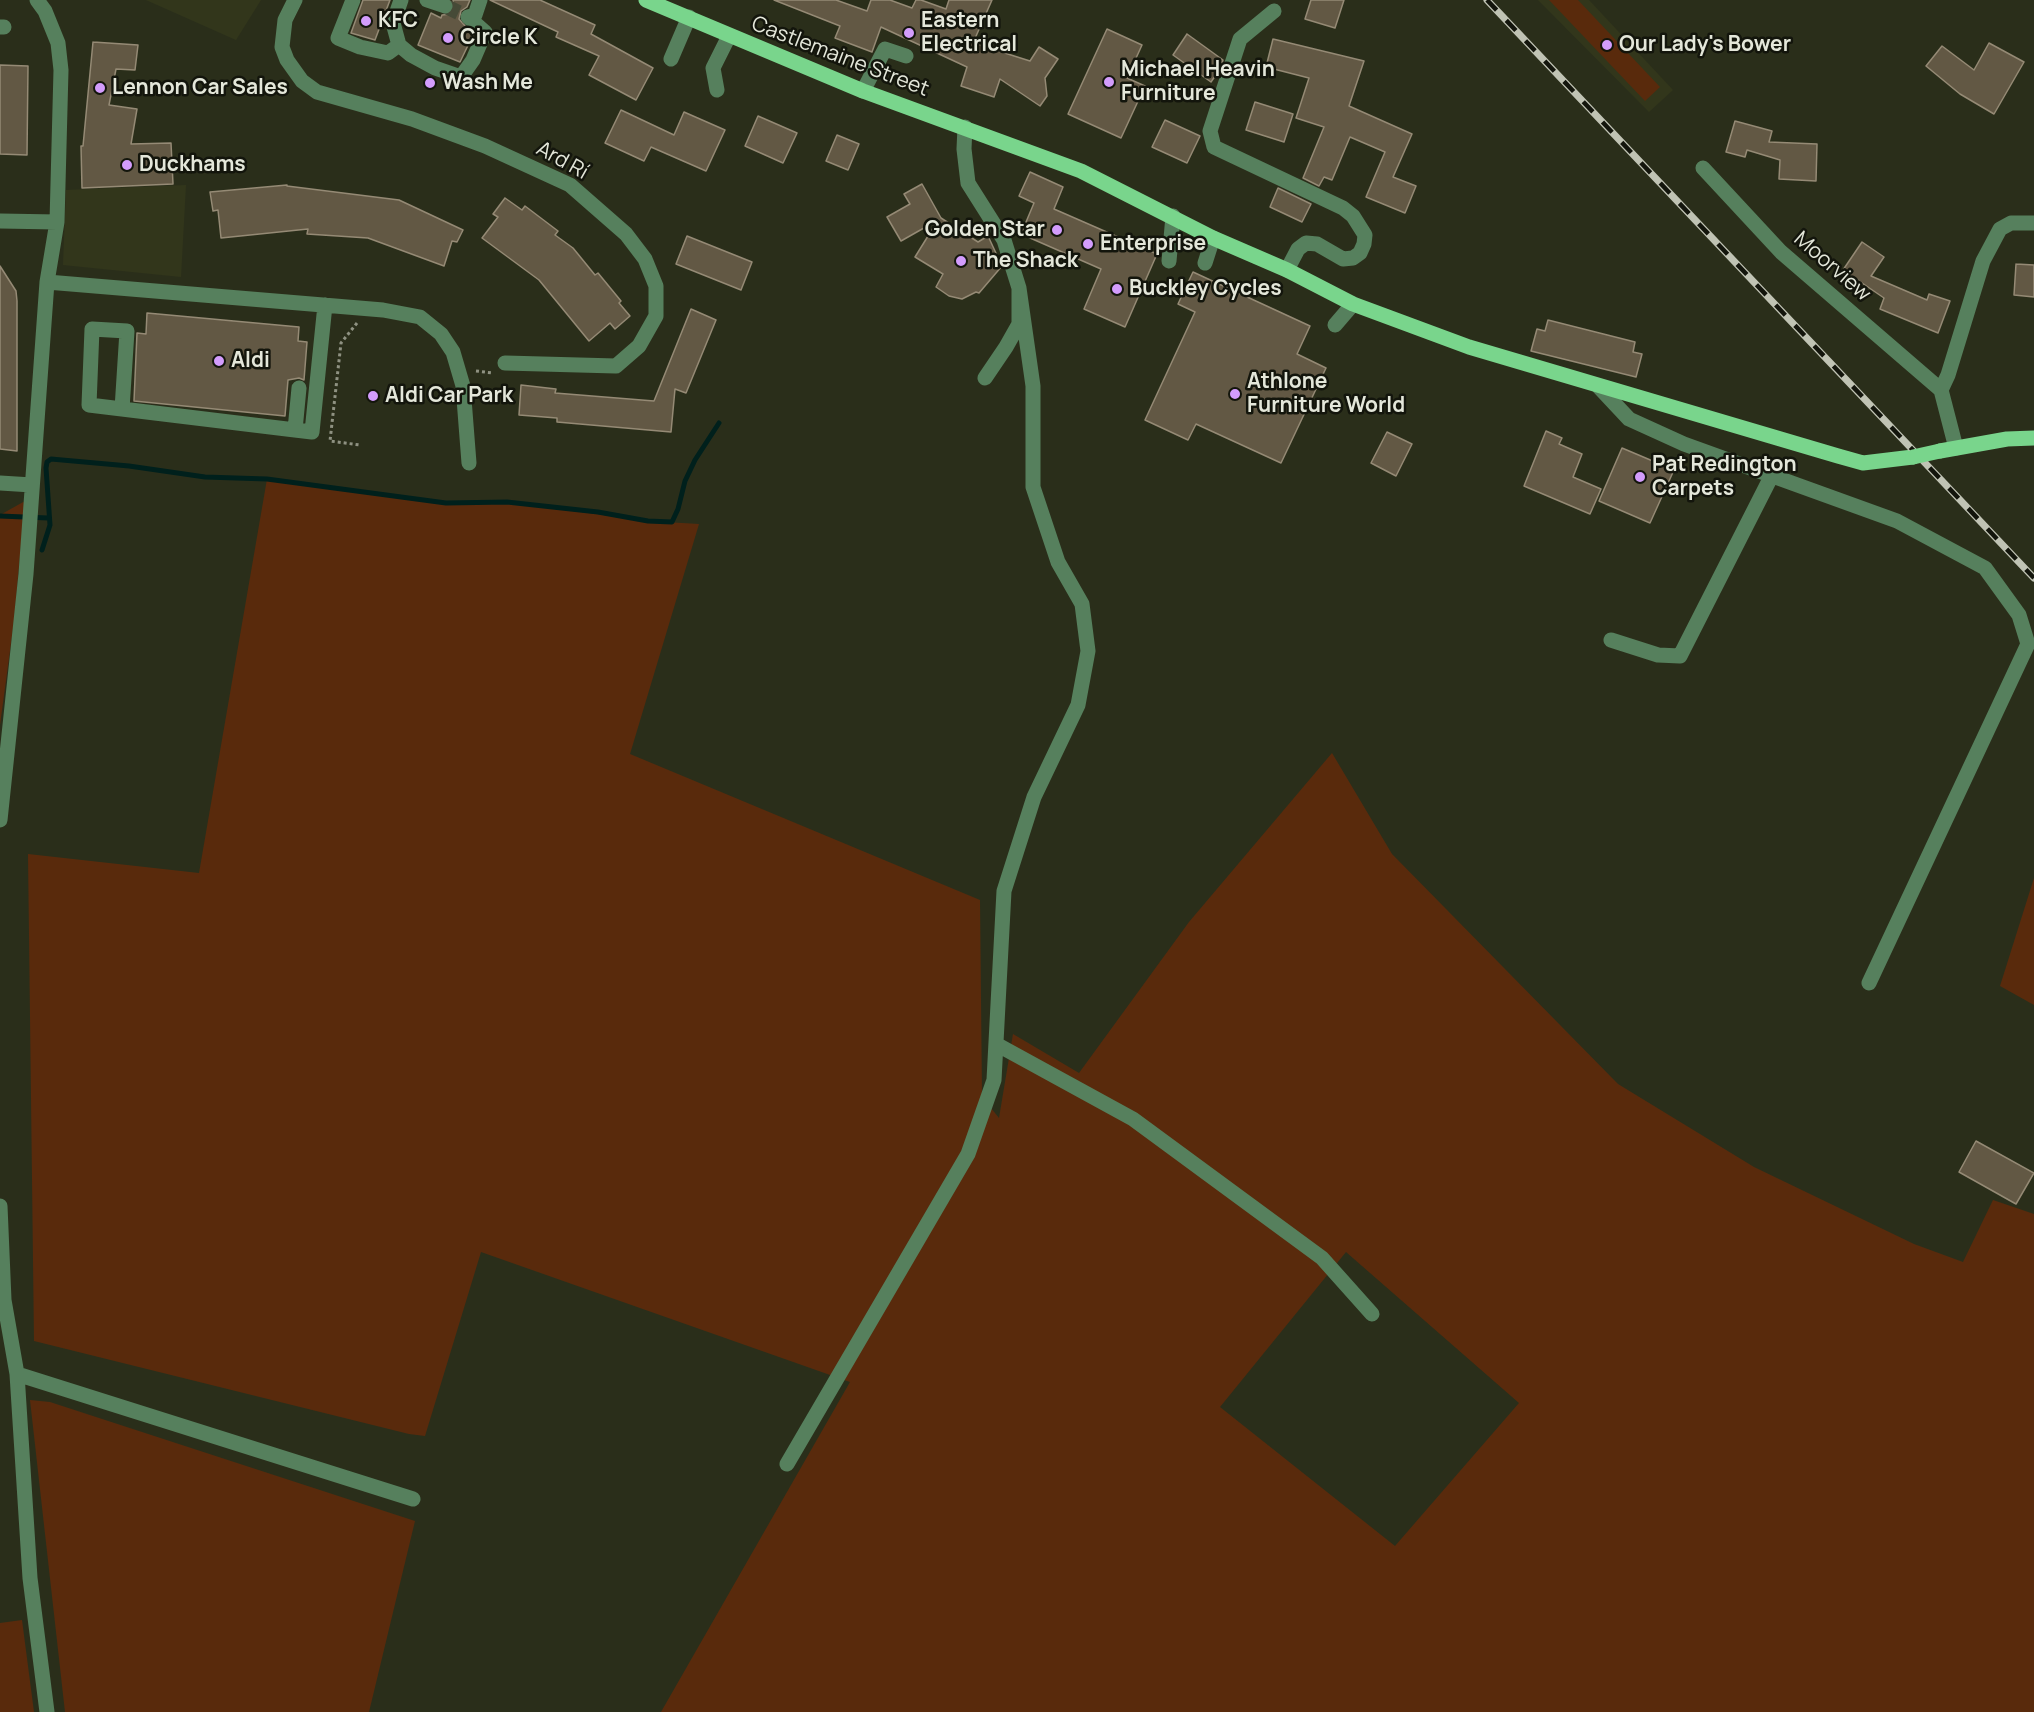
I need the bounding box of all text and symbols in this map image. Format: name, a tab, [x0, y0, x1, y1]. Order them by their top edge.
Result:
place label: KFC	[378, 8, 418, 34]
place label: Eastern Electrical	[921, 8, 1017, 58]
street label: Castlemaine Street	[748, 12, 932, 102]
marker: KFC	[359, 14, 373, 28]
place label: Circle K	[460, 25, 538, 51]
marker: Eastern Electrical	[902, 26, 916, 40]
marker: Circle K	[441, 31, 455, 45]
place label: Our Lady's Bower	[1619, 32, 1791, 58]
marker: Our Lady's Bower	[1600, 38, 1614, 52]
place label: Michael Heavin Furniture	[1121, 57, 1275, 107]
place label: Wash Me	[442, 70, 533, 96]
place label: Lennon Car Sales	[112, 75, 288, 101]
marker: Michael Heavin Furniture	[1102, 75, 1116, 89]
marker: Wash Me	[423, 76, 437, 90]
marker: Lennon Car Sales	[93, 81, 107, 95]
street label: Ard Rí	[532, 137, 592, 185]
place label: Duckhams	[139, 152, 246, 178]
marker: Duckhams	[120, 158, 134, 172]
place label: Golden Star	[925, 217, 1045, 243]
marker: Golden Star	[1050, 223, 1064, 237]
street label: Moorview	[1788, 227, 1876, 307]
place label: Enterprise	[1100, 231, 1206, 257]
marker: Enterprise	[1081, 237, 1095, 251]
place label: The Shack	[973, 248, 1078, 274]
marker: The Shack	[954, 254, 968, 268]
place label: Buckley Cycles	[1129, 276, 1282, 302]
marker: Buckley Cycles	[1110, 282, 1124, 296]
place label: Aldi	[231, 348, 270, 374]
marker: Aldi	[212, 354, 226, 368]
place label: Athlone Furniture World	[1247, 369, 1405, 419]
place label: Aldi Car Park	[385, 383, 513, 409]
marker: Athlone Furniture World	[1228, 387, 1242, 401]
marker: Aldi Car Park	[366, 389, 380, 403]
place label: Pat Redington Carpets	[1652, 452, 1797, 502]
marker: Pat Redington Carpets	[1633, 470, 1647, 484]

